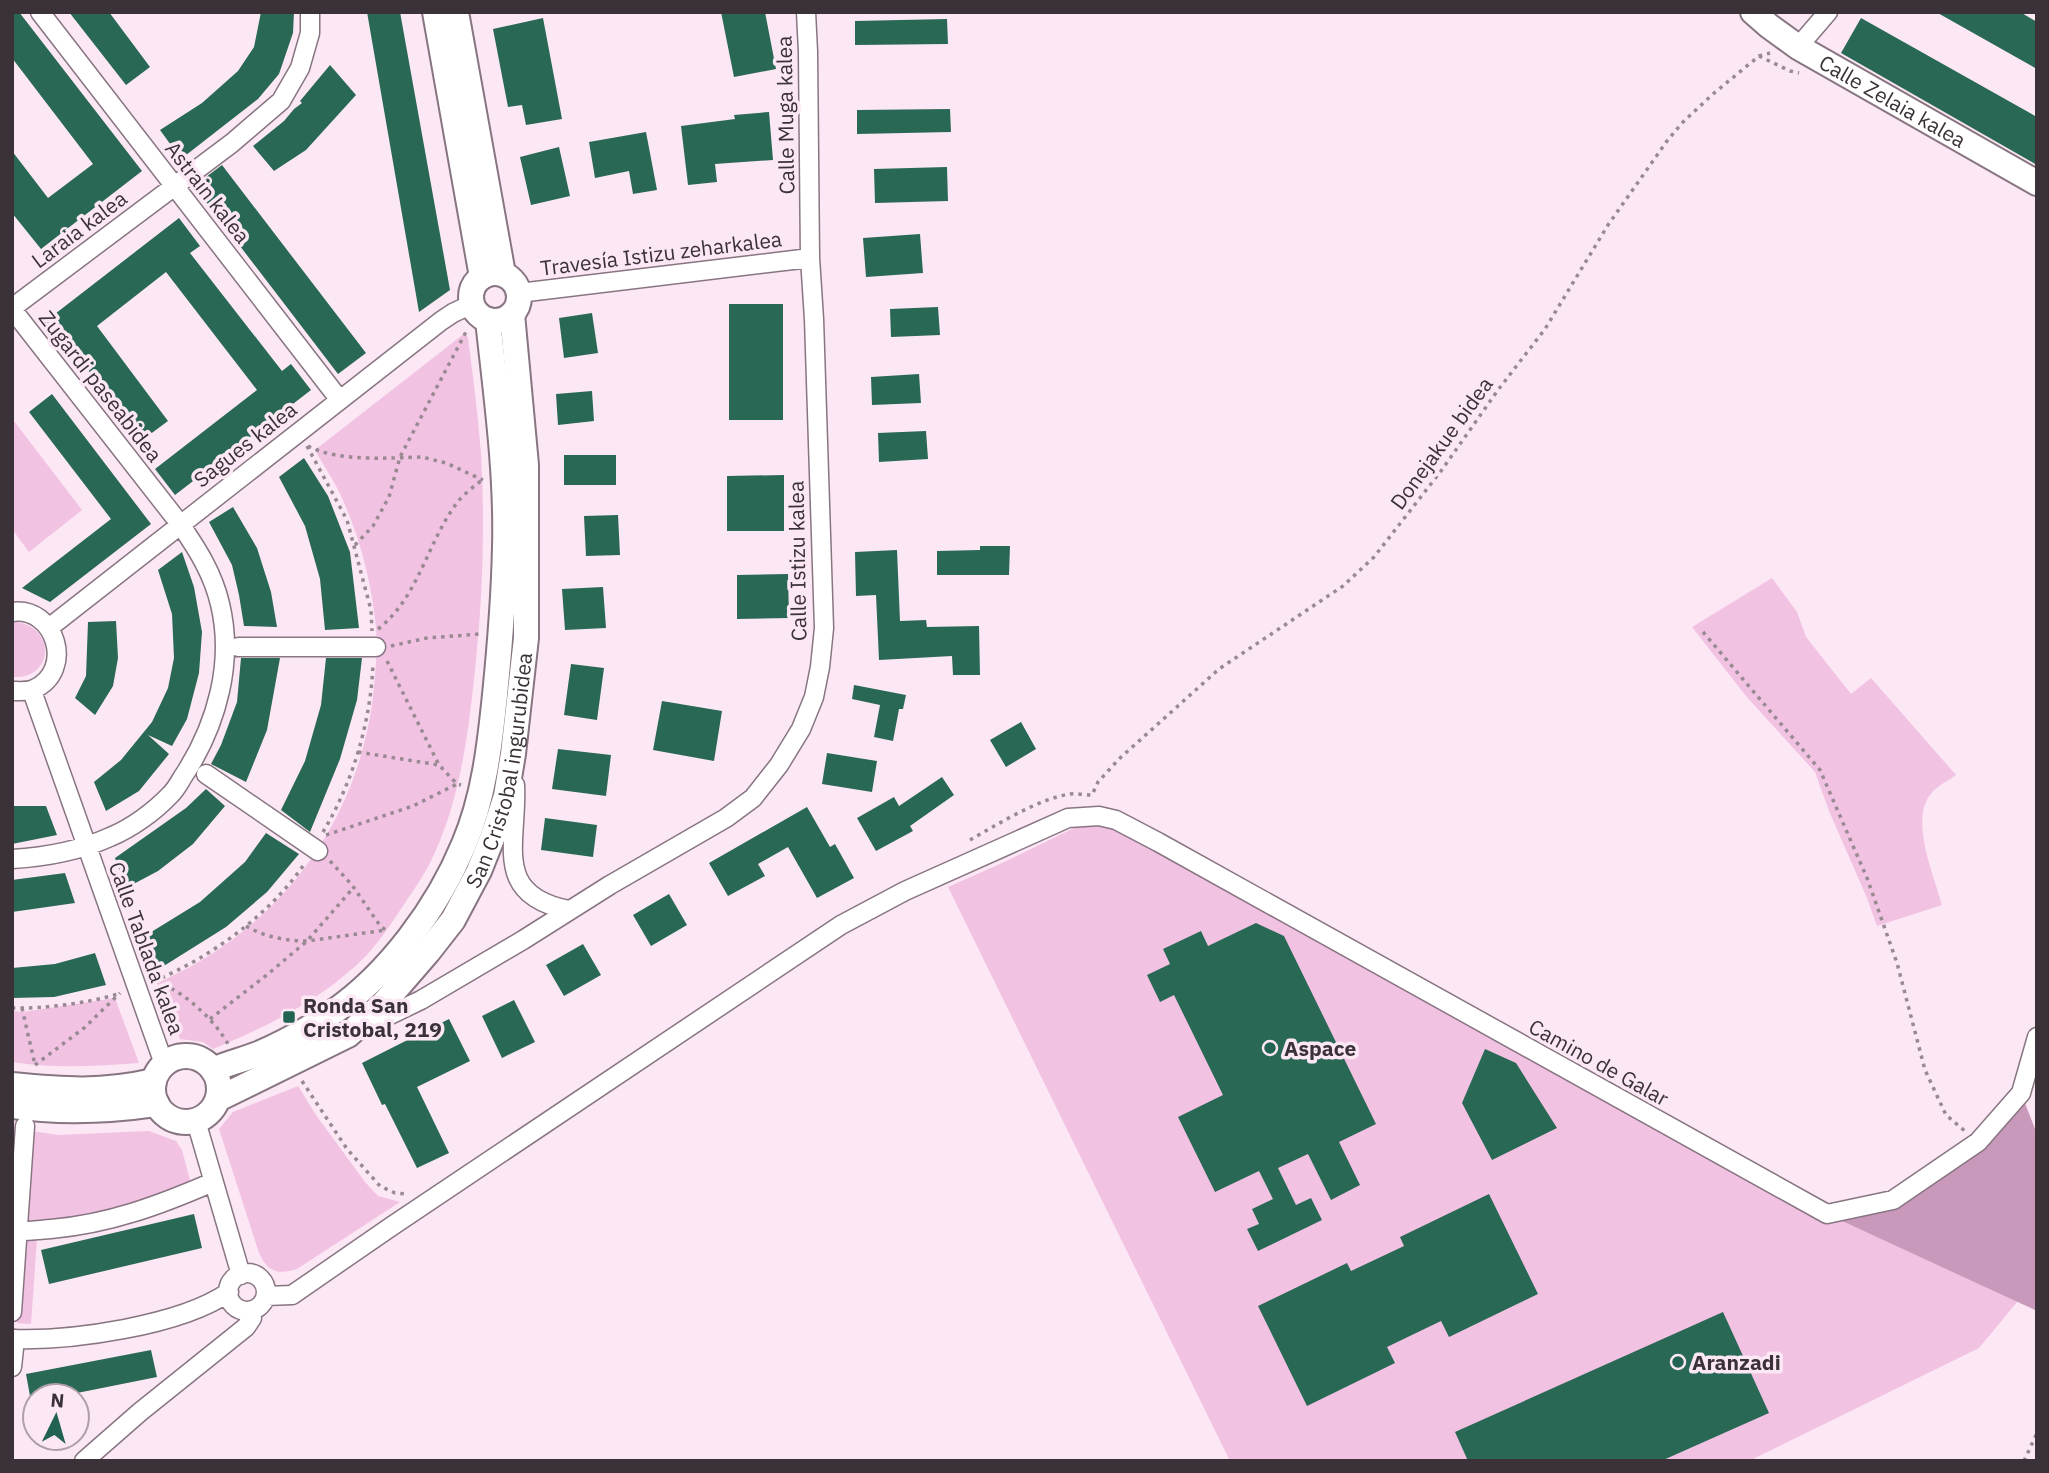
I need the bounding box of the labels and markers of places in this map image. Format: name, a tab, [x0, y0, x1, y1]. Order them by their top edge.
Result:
place label: Ronda San Cristobal, 219	[303, 991, 442, 1043]
marker: Ronda San Cristobal, 219	[281, 1009, 297, 1025]
place label: Aspace	[1284, 1034, 1356, 1062]
marker: Aspace	[1262, 1040, 1278, 1056]
place label: Aranzadi	[1692, 1348, 1781, 1376]
marker: Aranzadi	[1670, 1354, 1686, 1370]

